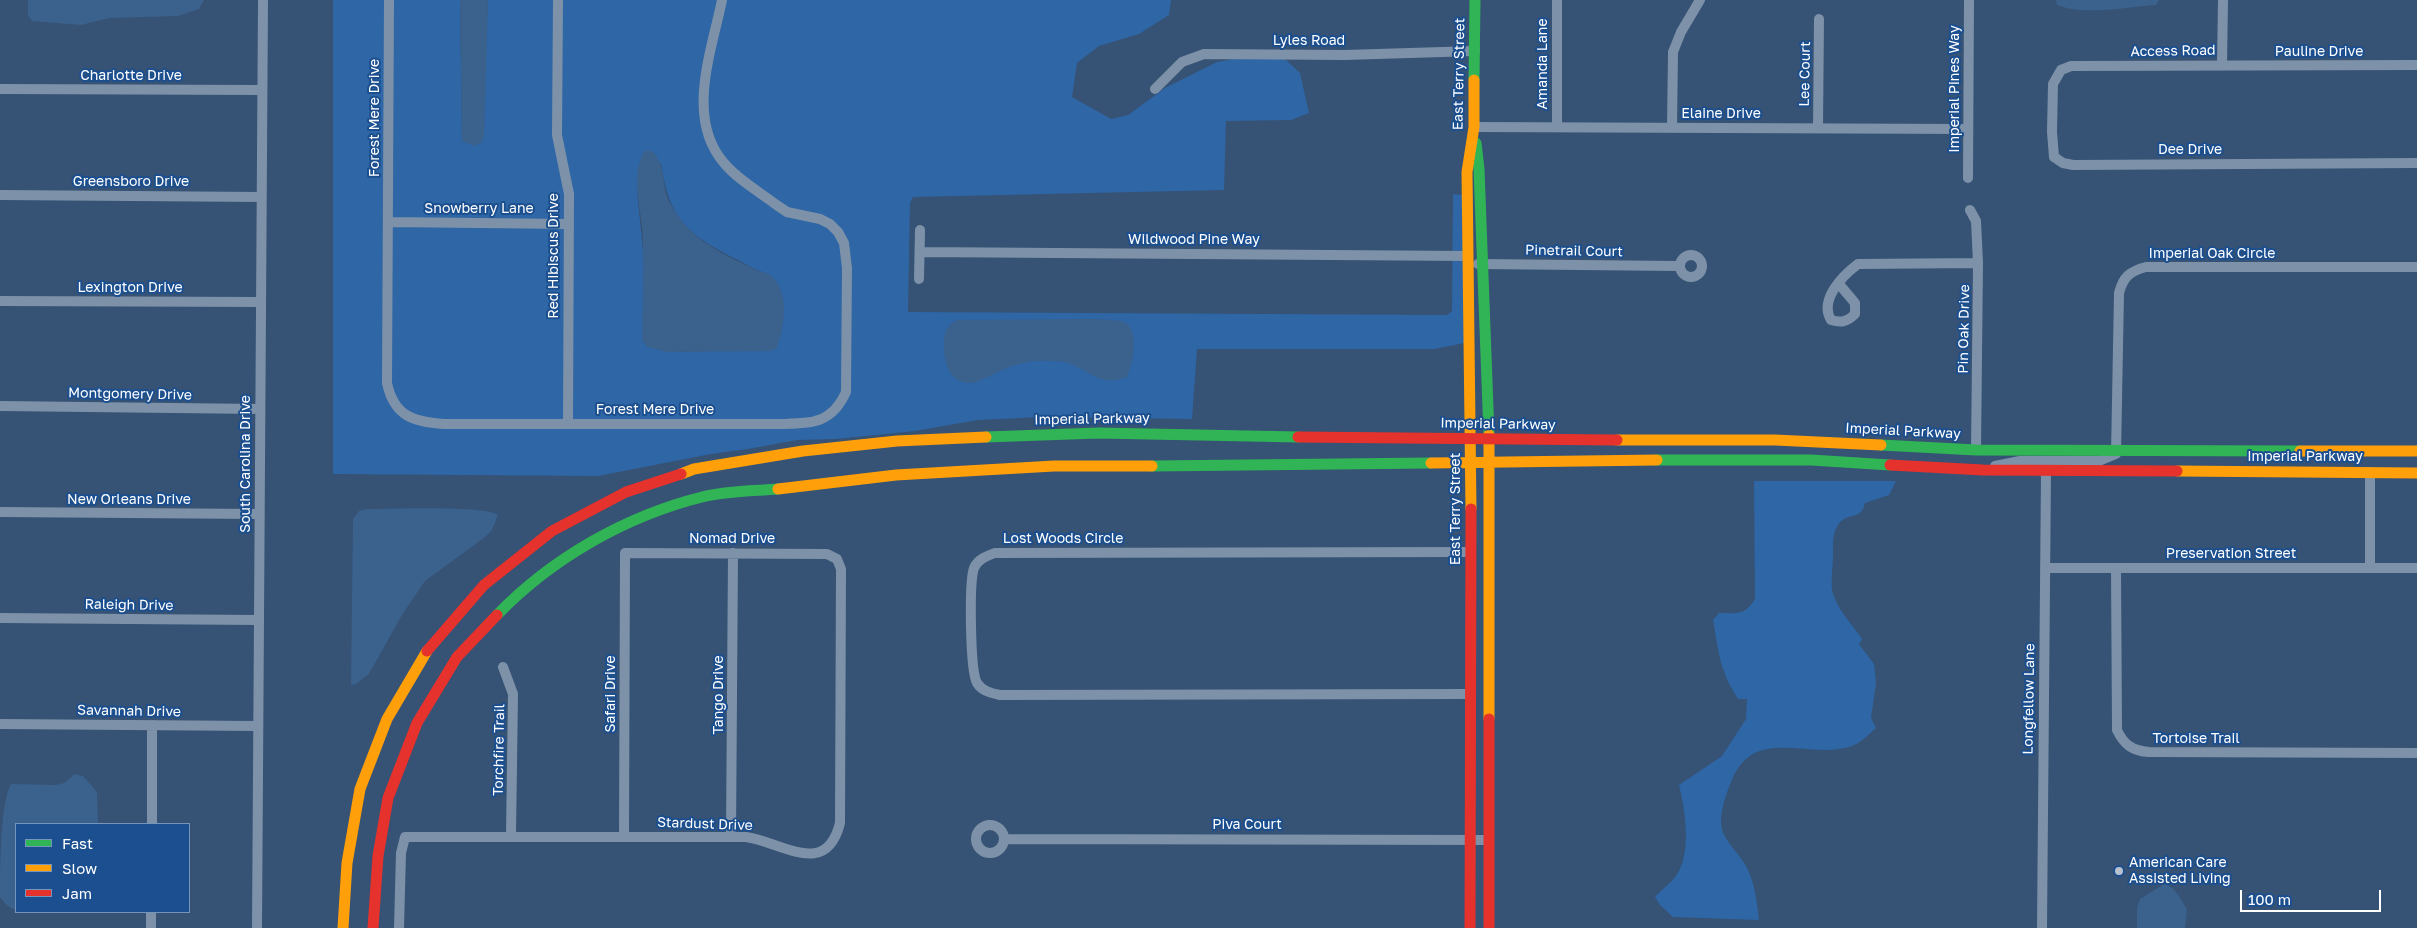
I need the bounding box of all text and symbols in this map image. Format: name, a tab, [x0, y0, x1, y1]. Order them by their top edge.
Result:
street label: East Terry Street	[1450, 18, 1468, 130]
street label: Amanda Lane	[1535, 18, 1551, 110]
street label: Imperial Pines Way	[1947, 25, 1963, 153]
street label: Lyles Road	[1273, 33, 1345, 49]
street label: Lee Court	[1796, 41, 1814, 107]
street label: Access Road	[2130, 42, 2216, 60]
street label: Pauline Drive	[2275, 44, 2363, 60]
street label: Forest Mere Drive	[367, 59, 383, 177]
street label: Charlotte Drive	[80, 68, 182, 84]
street label: Elaine Drive	[1681, 106, 1761, 122]
street label: Dee Drive	[2158, 142, 2222, 158]
street label: Greensboro Drive	[73, 174, 189, 190]
street label: Red Hibiscus Drive	[546, 193, 562, 319]
street label: Snowberry Lane	[424, 201, 534, 217]
street label: Wildwood Pine Way	[1128, 232, 1260, 248]
street label: Pinetrail Court	[1525, 242, 1623, 260]
street label: Imperial Oak Circle	[2149, 246, 2275, 262]
street label: Lexington Drive	[77, 280, 183, 296]
street label: Pin Oak Drive	[1955, 284, 1973, 374]
street label: Montgomery Drive	[68, 385, 192, 403]
street label: South Carolina Drive	[238, 395, 254, 533]
street label: Forest Mere Drive	[596, 402, 714, 418]
street label: Imperial Parkway	[1034, 410, 1150, 428]
street label: Imperial Parkway	[1440, 415, 1556, 433]
street label: Imperial Parkway	[1845, 420, 1961, 442]
street label: Imperial Parkway	[2247, 449, 2363, 465]
street label: East Terry Street	[1448, 453, 1464, 565]
street label: New Orleans Drive	[67, 492, 191, 508]
street label: Nomad Drive	[689, 531, 775, 547]
street label: Lost Woods Circle	[1003, 531, 1123, 547]
street label: Preservation Street	[2166, 546, 2296, 562]
street label: Raleigh Drive	[84, 596, 174, 614]
street label: Longfellow Lane	[2020, 643, 2038, 755]
street label: Safari Drive	[603, 655, 619, 733]
street label: Tango Drive	[711, 655, 727, 735]
street label: Savannah Drive	[77, 702, 181, 720]
street label: Torchfire Trail	[490, 704, 508, 796]
street label: Tortoise Trail	[2152, 731, 2240, 747]
street label: Stardust Drive	[657, 814, 753, 834]
street label: Piva Court	[1212, 817, 1282, 833]
legend	[15, 823, 190, 913]
text: Fast	[62, 834, 93, 852]
place label: American Care Assisted Living	[2129, 855, 2231, 888]
text: Slow	[62, 859, 97, 877]
marker: American Care Assisted Living	[2113, 865, 2125, 877]
scale bar	[2242, 880, 2383, 912]
text: Jam	[62, 884, 92, 902]
text: 100 m	[2248, 890, 2291, 908]

